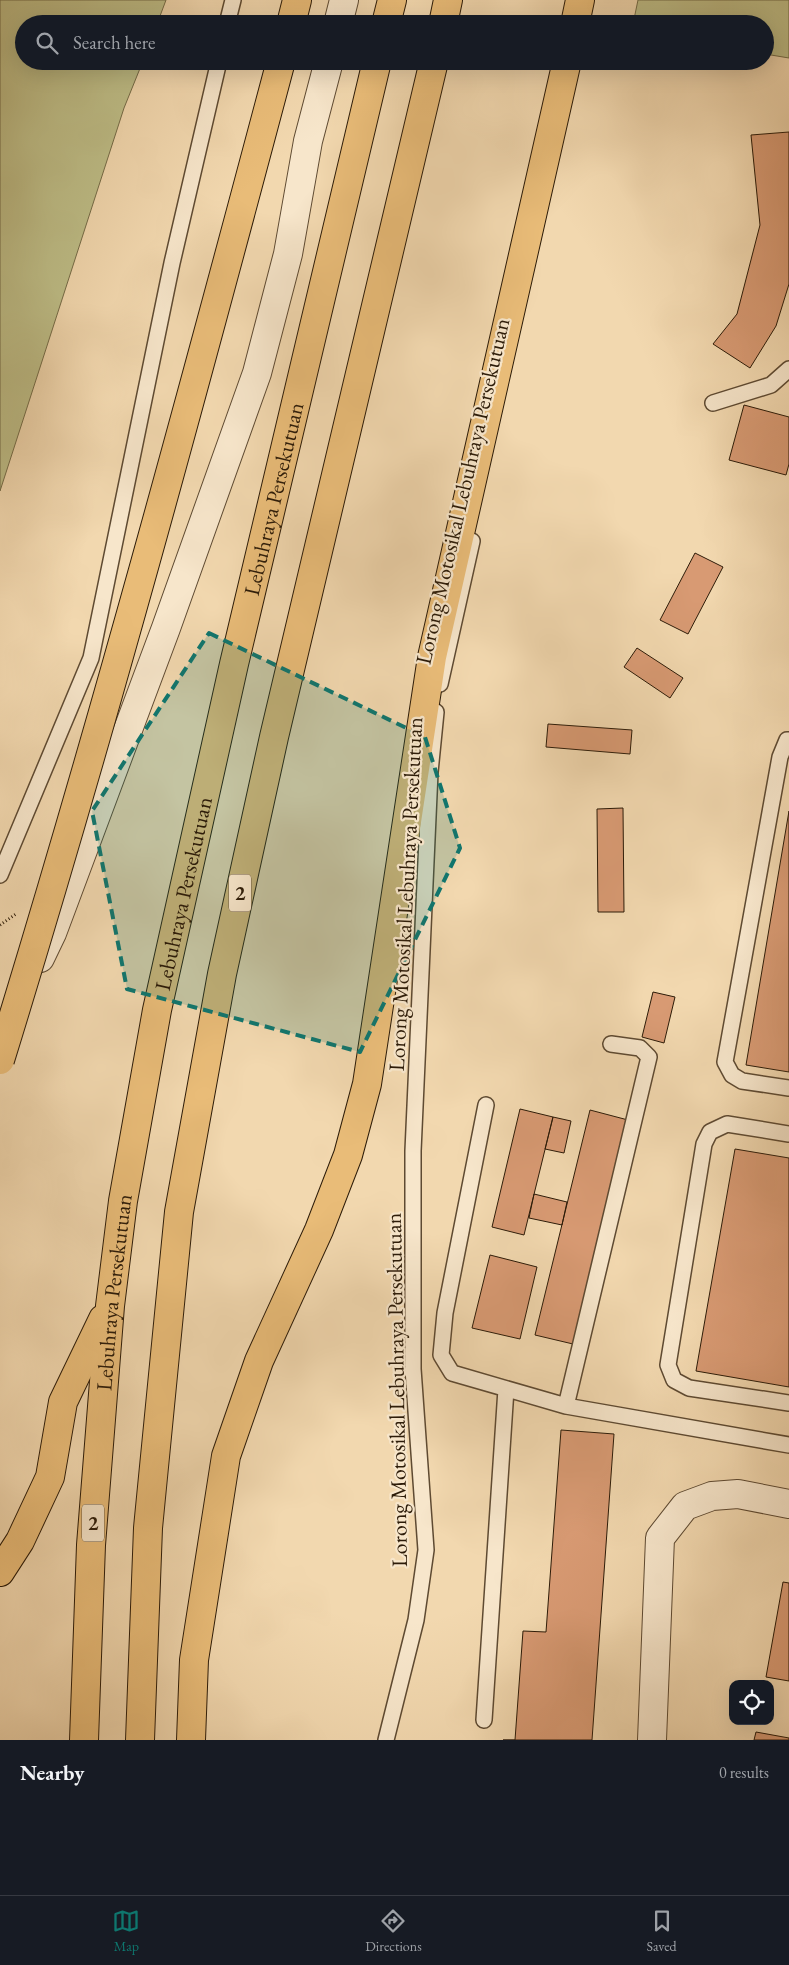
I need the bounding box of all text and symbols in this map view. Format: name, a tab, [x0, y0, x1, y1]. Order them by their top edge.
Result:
search box	[15, 15, 774, 70]
icon: search	[33, 29, 61, 57]
text: Search here	[73, 30, 155, 55]
street label: Lorong Motosikal Lebuhraya Persekutuan	[408, 315, 517, 667]
street label: Lebuhraya Persekutuan	[237, 399, 311, 598]
street label: Lorong Motosikal Lebuhraya Persekutuan	[382, 716, 429, 1072]
street label: Lebuhraya Persekutuan	[148, 794, 219, 993]
road number: 2	[229, 874, 251, 911]
street label: Lebuhraya Persekutuan	[89, 1191, 139, 1392]
street label: Lorong Motosikal Lebuhraya Persekutuan	[379, 1212, 414, 1567]
road number: 2	[82, 1505, 104, 1542]
map controls	[729, 1680, 774, 1725]
button: locate	[729, 1680, 774, 1725]
text: Nearby	[20, 1759, 84, 1786]
text: 0 results	[719, 1762, 769, 1783]
tab: Map	[112, 1907, 140, 1955]
tab: Directions	[365, 1907, 422, 1955]
tab: Saved	[647, 1907, 677, 1955]

